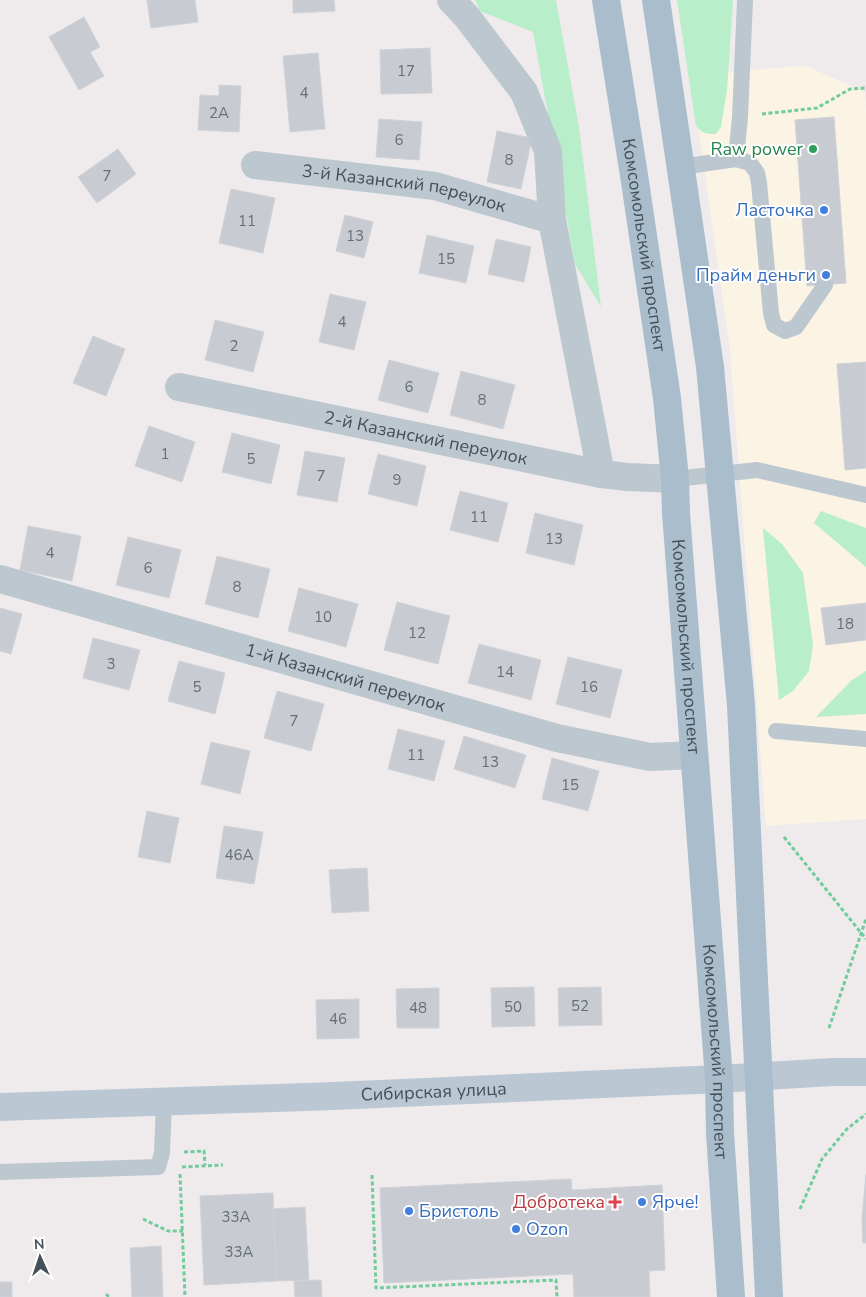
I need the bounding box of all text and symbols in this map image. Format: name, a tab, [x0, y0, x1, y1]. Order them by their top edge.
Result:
house number: 17	[397, 61, 415, 81]
house number: 4	[299, 83, 309, 103]
house number: 2А	[209, 103, 229, 123]
house number: 6	[394, 130, 404, 150]
street label: Комсомольский проспект	[616, 137, 672, 353]
place label: Raw power	[710, 137, 804, 161]
marker: Raw power	[807, 143, 819, 155]
house number: 8	[504, 150, 514, 170]
street label: 3-й Казанский переулок	[301, 159, 509, 218]
house number: 7	[102, 166, 112, 186]
place label: Ласточка	[735, 198, 814, 222]
marker: Ласточка	[818, 204, 830, 216]
house number: 11	[238, 211, 256, 231]
house number: 13	[346, 226, 364, 246]
house number: 15	[437, 249, 455, 269]
place label: Прайм деньги	[696, 263, 816, 287]
marker: Прайм деньги	[820, 269, 832, 281]
house number: 4	[337, 312, 347, 332]
house number: 2	[229, 336, 239, 356]
house number: 6	[404, 377, 414, 397]
house number: 8	[477, 390, 487, 410]
street label: 2-й Казанский переулок	[322, 405, 530, 471]
house number: 1	[160, 444, 170, 464]
house number: 5	[246, 449, 256, 469]
house number: 7	[316, 466, 326, 486]
house number: 9	[392, 470, 402, 490]
house number: 11	[470, 507, 488, 527]
house number: 13	[545, 529, 563, 549]
street label: Комсомольский проспект	[666, 538, 706, 755]
house number: 4	[45, 543, 55, 563]
house number: 6	[143, 558, 153, 578]
house number: 8	[232, 577, 242, 597]
house number: 10	[314, 607, 332, 627]
house number: 18	[836, 614, 854, 634]
house number: 12	[408, 623, 426, 643]
street label: 1-й Казанский переулок	[242, 638, 449, 718]
house number: 3	[106, 654, 116, 674]
house number: 14	[496, 662, 514, 682]
house number: 5	[192, 677, 202, 697]
house number: 16	[580, 677, 598, 697]
house number: 7	[289, 711, 299, 731]
house number: 11	[407, 745, 425, 765]
house number: 13	[481, 752, 499, 772]
house number: 15	[561, 775, 579, 795]
house number: 46А	[225, 845, 254, 865]
street label: Комсомольский проспект	[697, 943, 734, 1160]
house number: 52	[571, 996, 589, 1016]
house number: 50	[504, 997, 522, 1017]
house number: 48	[409, 998, 427, 1018]
house number: 46	[329, 1009, 347, 1029]
street label: Сибирская улица	[360, 1076, 507, 1107]
place label: Добротека	[513, 1190, 605, 1214]
place label: Ярче!	[652, 1190, 699, 1214]
marker: Добротека	[609, 1196, 621, 1208]
marker: Ярче!	[636, 1196, 648, 1208]
place label: Бристоль	[419, 1199, 499, 1223]
marker: Бристоль	[403, 1205, 415, 1217]
house number: 33А	[222, 1207, 251, 1227]
place label: Ozon	[526, 1217, 568, 1241]
marker: Ozon	[510, 1223, 522, 1235]
north arrow	[15, 1232, 65, 1282]
text: N	[34, 1235, 45, 1254]
house number: 33А	[225, 1242, 254, 1262]

